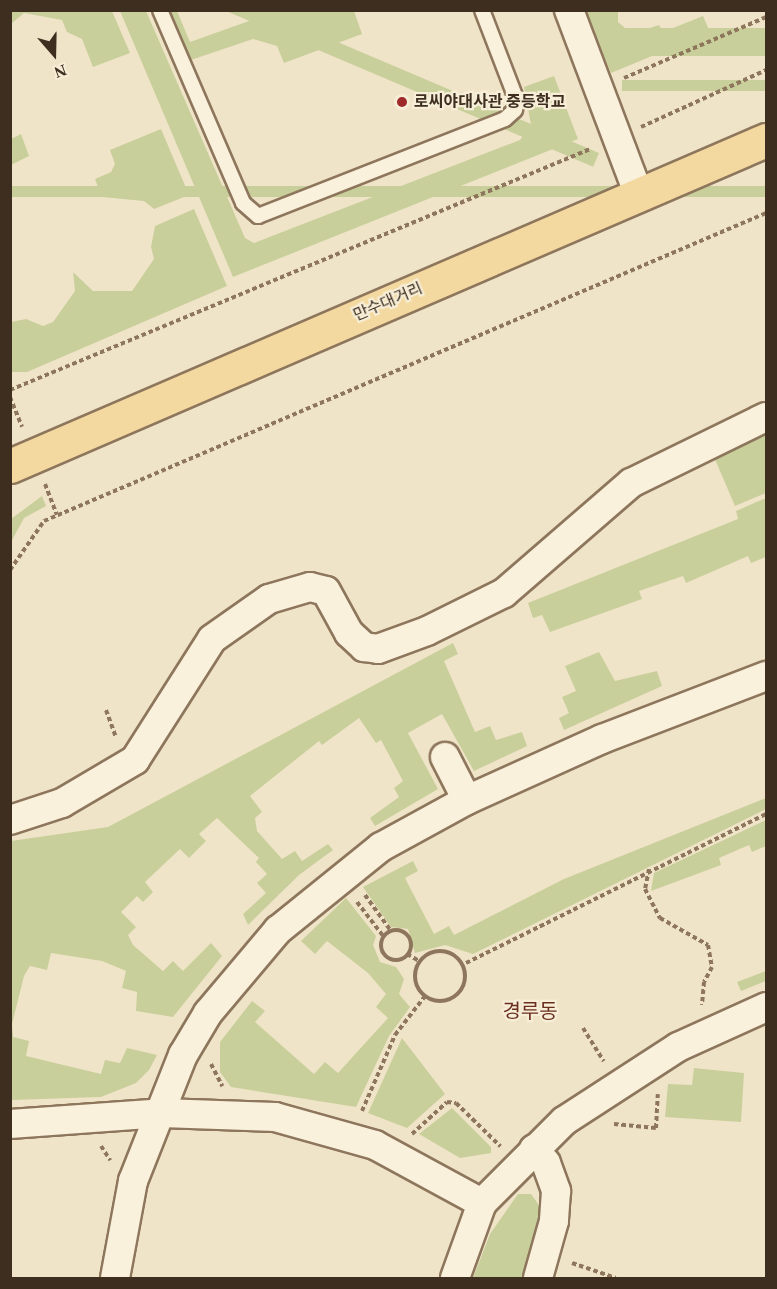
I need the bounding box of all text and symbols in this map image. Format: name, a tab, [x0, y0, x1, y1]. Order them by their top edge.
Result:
north arrow	[24, 24, 84, 84]
text: N	[52, 61, 69, 81]
place label: 로씨야대사관 중등학교	[414, 92, 565, 112]
marker: 로씨야대사관 중등학교	[395, 95, 409, 109]
street label: 만수대거리	[350, 279, 426, 325]
district label: 경루동	[502, 999, 558, 1023]

